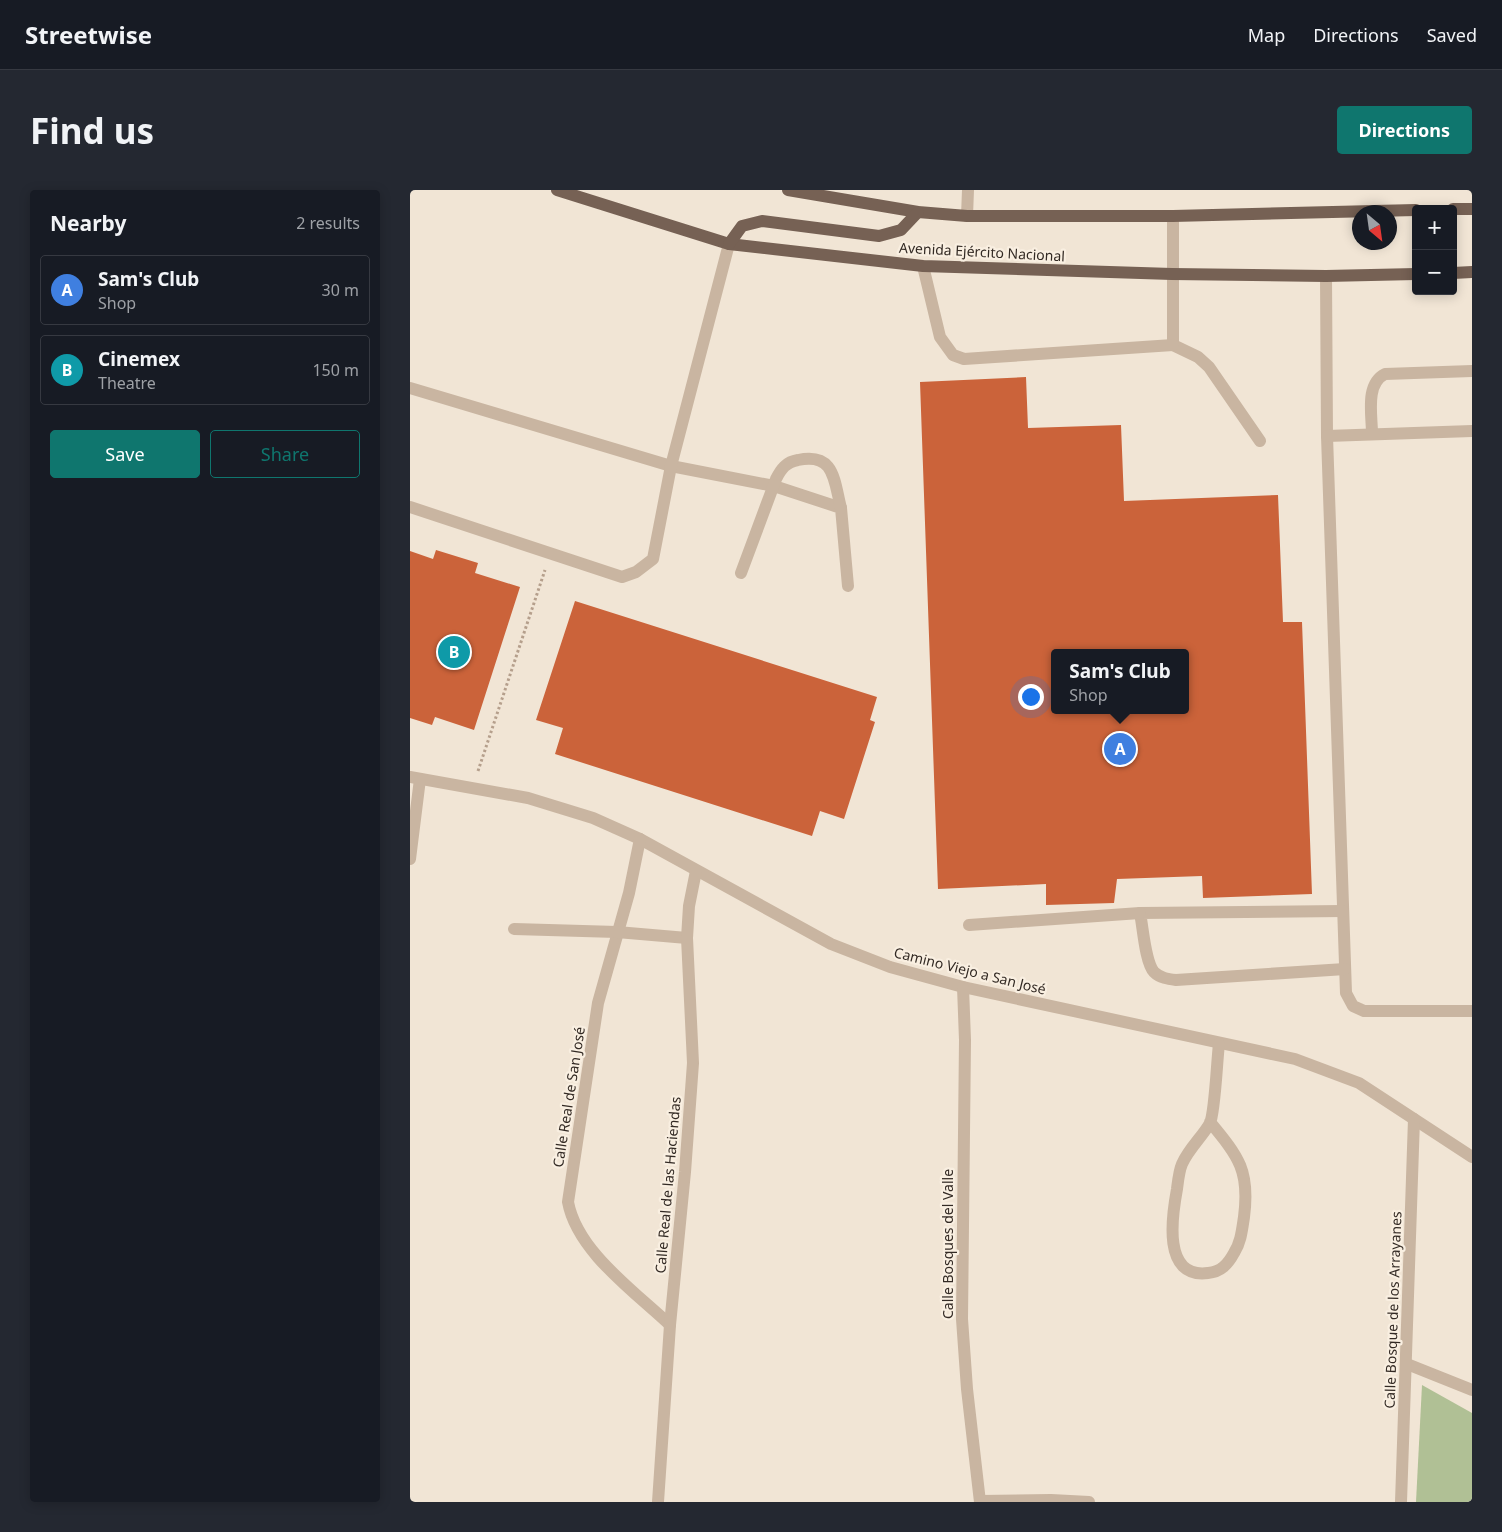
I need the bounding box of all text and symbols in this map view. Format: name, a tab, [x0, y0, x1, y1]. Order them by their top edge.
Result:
text: Streetwise	[25, 18, 152, 51]
text: Map	[1248, 23, 1285, 47]
text: Directions	[1313, 23, 1399, 47]
text: Saved	[1427, 23, 1477, 47]
button: Directions	[1337, 106, 1472, 154]
text: Find us	[30, 107, 154, 154]
north arrow	[1352, 205, 1397, 250]
map controls	[1412, 205, 1457, 295]
button: +	[1412, 205, 1457, 250]
text: Nearby	[50, 209, 126, 237]
text: 2 results	[296, 212, 360, 234]
street label: Avenida Ejército Nacional	[899, 238, 1065, 265]
button: −	[1412, 250, 1457, 295]
text: Sam's Club	[98, 266, 199, 292]
text: A	[61, 279, 73, 301]
text: 30 m	[322, 279, 359, 301]
text: Shop	[98, 292, 136, 314]
text: Cinemex	[98, 346, 180, 372]
text: B	[62, 359, 72, 381]
text: 150 m	[312, 359, 359, 381]
text: Theatre	[98, 372, 156, 394]
button: Save	[50, 430, 200, 478]
button: Share	[210, 430, 360, 478]
pin: B	[438, 633, 470, 671]
popup	[1051, 649, 1189, 714]
text: Sam's Club	[1069, 658, 1171, 684]
your location	[1018, 684, 1044, 710]
text: Shop	[1069, 684, 1108, 706]
pin: A	[1104, 730, 1136, 768]
street label: Camino Viejo a San José	[892, 942, 1048, 999]
street label: Calle Real de San José	[548, 1025, 589, 1169]
street label: Calle Real de las Haciendas	[650, 1095, 685, 1274]
street label: Calle Bosques del Valle	[938, 1169, 957, 1319]
street label: Calle Bosque de los Arrayanes	[1380, 1211, 1405, 1409]

